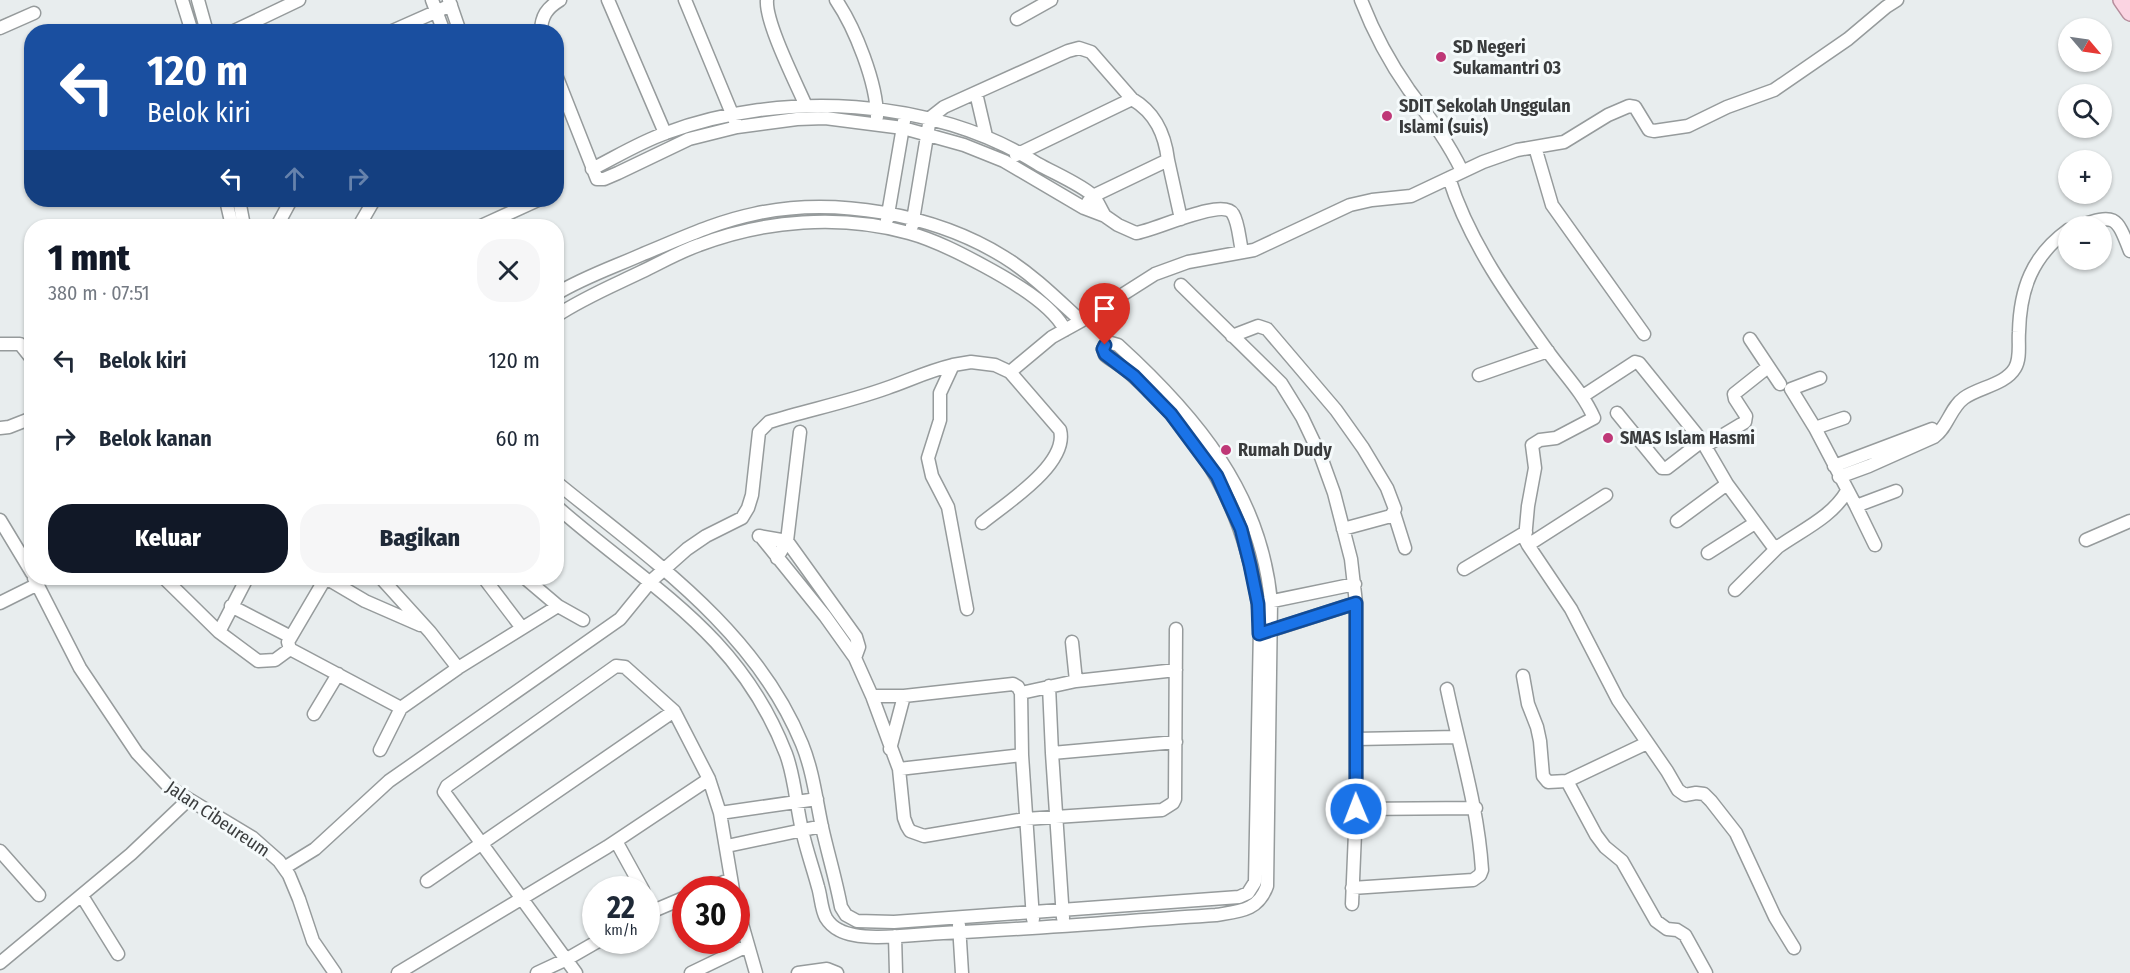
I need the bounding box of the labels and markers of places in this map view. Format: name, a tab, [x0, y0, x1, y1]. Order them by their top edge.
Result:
place label: SD Negeri Sukamantri 03	[1453, 36, 1562, 79]
marker: SD Negeri Sukamantri 03	[1434, 50, 1448, 64]
place label: SDIT Sekolah Unggulan Islami (suis)	[1399, 95, 1571, 138]
marker: SDIT Sekolah Unggulan Islami (suis)	[1380, 109, 1394, 123]
pin	[1079, 283, 1130, 345]
place label: SMAS Islam Hasmi	[1620, 427, 1755, 449]
marker: SMAS Islam Hasmi	[1601, 431, 1615, 445]
place label: Rumah Dudy	[1238, 439, 1332, 461]
marker: Rumah Dudy	[1219, 443, 1233, 457]

